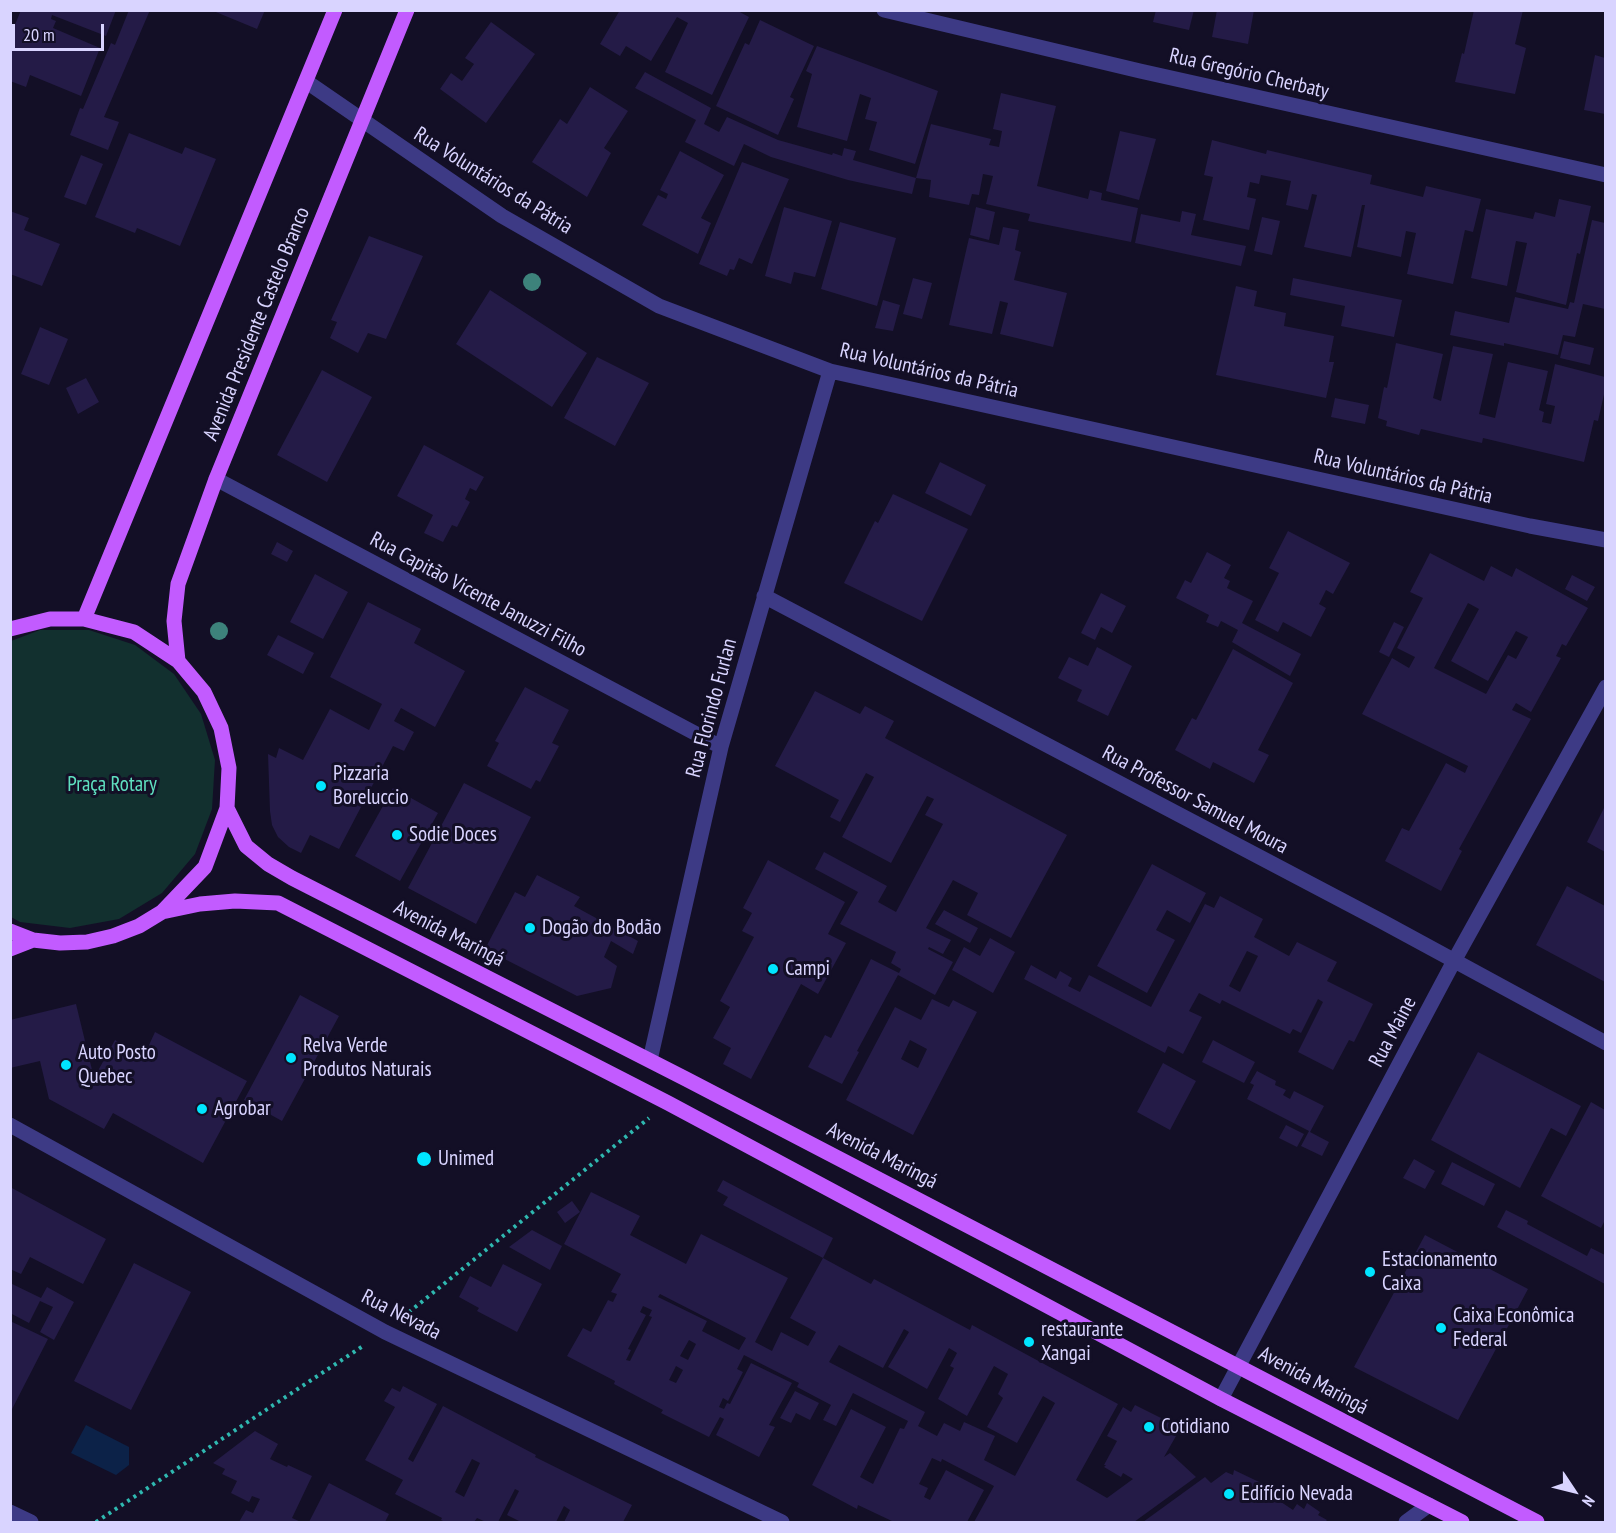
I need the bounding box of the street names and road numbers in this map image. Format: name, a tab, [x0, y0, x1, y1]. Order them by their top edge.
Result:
street label: Rua Gregório Cherbaty	[1167, 43, 1331, 105]
street label: Rua Voluntários da Pátria	[409, 122, 577, 240]
street label: Avenida Presidente Castelo Branco	[199, 204, 315, 444]
street label: Rua Voluntários da Pátria	[837, 338, 1021, 404]
street label: Rua Voluntários da Pátria	[1311, 444, 1495, 510]
street label: Rua Capitão Vicente Januzzi Filho	[365, 527, 591, 663]
street label: Rua Florindo Furlan	[681, 636, 743, 780]
street label: Rua Professor Samuel Moura	[1098, 740, 1292, 860]
street label: Avenida Maringá	[390, 895, 508, 973]
street label: Rua Maine	[1364, 992, 1422, 1072]
street label: Avenida Maringá	[823, 1117, 941, 1195]
street label: Rua Nevada	[357, 1284, 445, 1346]
street label: Avenida Maringá	[1254, 1342, 1372, 1420]

